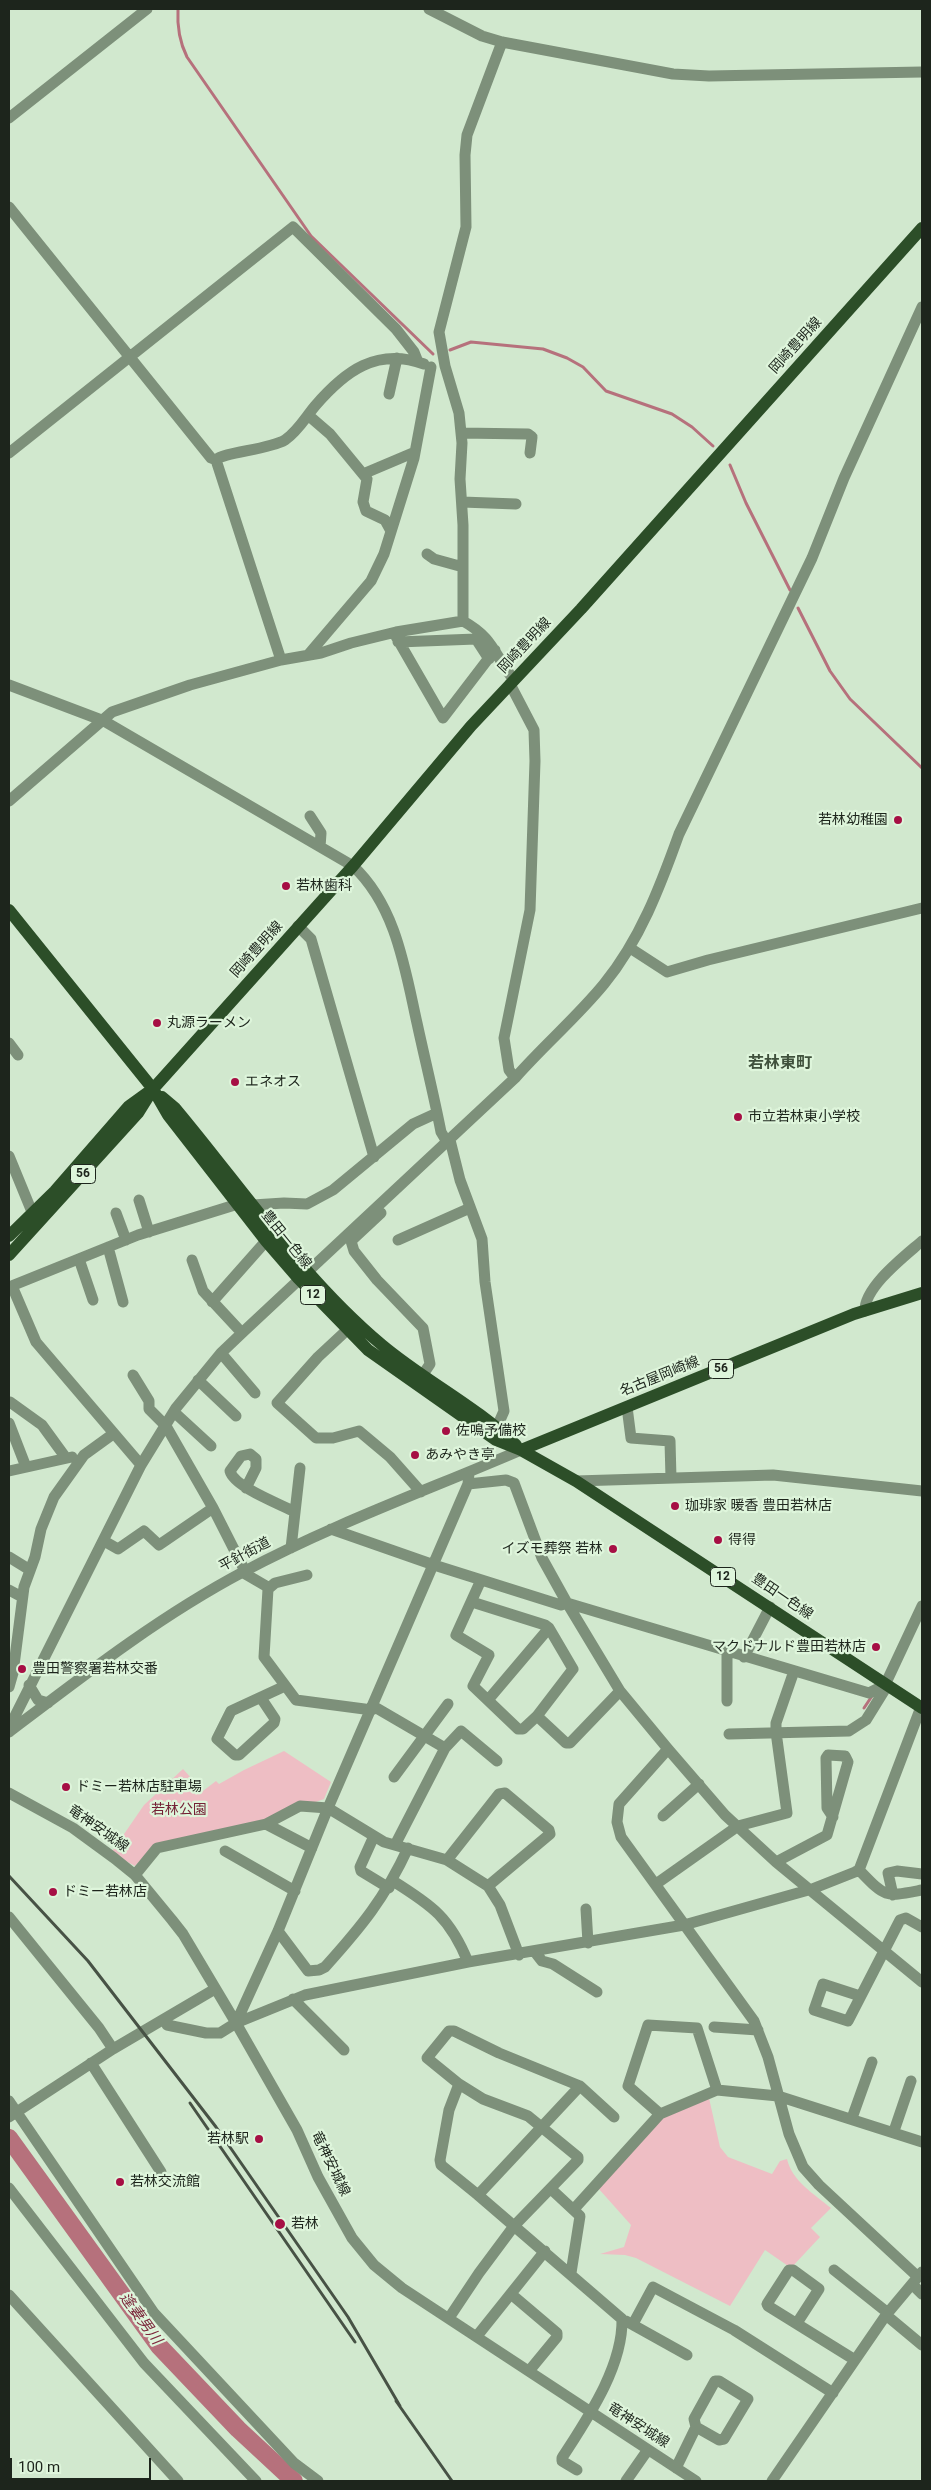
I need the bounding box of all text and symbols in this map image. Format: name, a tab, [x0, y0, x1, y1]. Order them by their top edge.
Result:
street label: 岡崎豊明線	[766, 314, 826, 378]
street label: 岡崎豊明線	[495, 615, 555, 677]
place label: 若林幼稚園	[818, 812, 888, 828]
marker: 若林幼稚園	[892, 814, 904, 826]
place label: 若林歯科	[296, 878, 352, 894]
marker: 若林歯科	[280, 880, 292, 892]
street label: 岡崎豊明線	[227, 918, 287, 982]
place label: 丸源ラーメン	[167, 1015, 251, 1031]
marker: 丸源ラーメン	[151, 1017, 163, 1029]
district label: 若林東町	[748, 1054, 812, 1074]
place label: エネオス	[245, 1074, 301, 1090]
marker: エネオス	[229, 1076, 241, 1088]
place label: 市立若林東小学校	[748, 1109, 860, 1125]
marker: 市立若林東小学校	[732, 1111, 744, 1123]
road number: 56	[70, 1164, 96, 1184]
street label: 豊田一色線	[257, 1208, 315, 1272]
road number: 12	[300, 1286, 326, 1304]
street label: 名古屋岡崎線	[618, 1353, 702, 1401]
road number: 56	[708, 1360, 734, 1378]
place label: 佐鳴予備校	[456, 1423, 526, 1439]
marker: 佐鳴予備校	[440, 1425, 452, 1437]
place label: あみやき亭	[425, 1447, 495, 1463]
marker: あみやき亭	[409, 1449, 421, 1461]
place label: 珈琲家 暖香 豊田若林店	[685, 1498, 832, 1514]
marker: 珈琲家 暖香 豊田若林店	[669, 1500, 681, 1512]
place label: 得得	[728, 1532, 756, 1548]
street label: 平針街道	[216, 1534, 274, 1576]
marker: 得得	[712, 1534, 724, 1546]
place label: イズモ葬祭 若林	[502, 1541, 603, 1557]
marker: イズモ葬祭 若林	[607, 1543, 619, 1555]
road number: 12	[710, 1568, 736, 1586]
street label: 豊田一色線	[748, 1570, 816, 1624]
place label: マクドナルド豊田若林店	[712, 1639, 866, 1655]
marker: マクドナルド豊田若林店	[870, 1641, 882, 1653]
place label: 豊田警察署若林交番	[32, 1661, 158, 1677]
marker: 豊田警察署若林交番	[16, 1663, 28, 1675]
place label: ドミー若林店駐車場	[76, 1779, 202, 1795]
marker: ドミー若林店駐車場	[60, 1781, 72, 1793]
street label: 竜神安城線	[65, 1802, 131, 1856]
park label: 若林公園	[151, 1802, 207, 1818]
place label: ドミー若林店	[63, 1884, 147, 1900]
marker: ドミー若林店	[47, 1886, 59, 1898]
street label: 竜神安城線	[307, 2129, 353, 2199]
place label: 若林駅	[207, 2131, 249, 2147]
marker: 若林駅	[253, 2133, 265, 2145]
place label: 若林交流館	[130, 2174, 200, 2190]
marker: 若林交流館	[114, 2176, 126, 2188]
place label: 若林	[291, 2216, 319, 2232]
marker: 若林	[273, 2217, 287, 2231]
water label: 逢妻男川	[115, 2289, 165, 2349]
street label: 竜神安城線	[604, 2400, 672, 2452]
scale bar	[12, 2448, 154, 2480]
text: 100 m	[18, 2458, 60, 2476]

